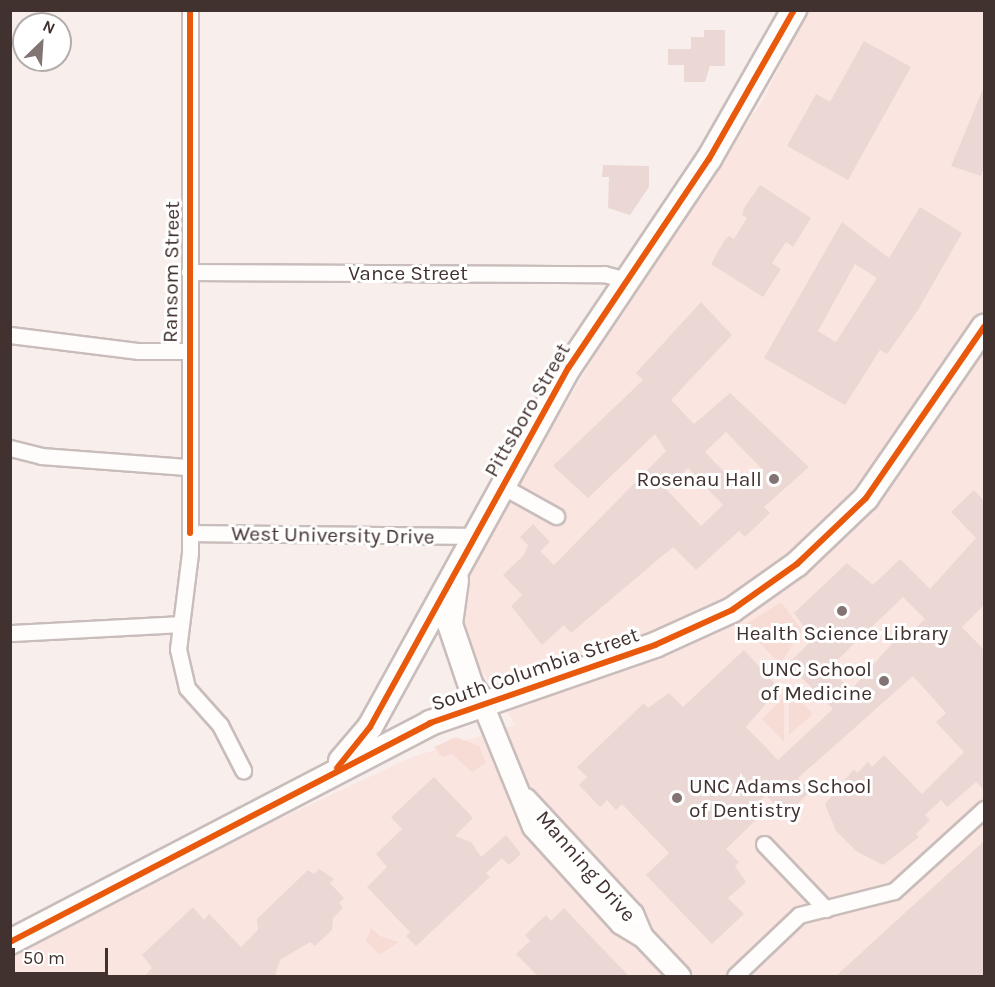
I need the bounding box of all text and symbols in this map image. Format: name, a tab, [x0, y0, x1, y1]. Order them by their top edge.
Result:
north arrow	[12, 12, 72, 72]
text: N	[40, 16, 58, 38]
street label: Ransom Street	[157, 201, 185, 343]
street label: Vance Street	[348, 260, 468, 286]
street label: Pittsboro Street	[479, 339, 575, 481]
place label: Rosenau Hall	[637, 466, 762, 492]
marker: Rosenau Hall	[767, 472, 781, 486]
street label: West University Drive	[231, 521, 435, 549]
marker: Health Science Library	[835, 604, 849, 618]
place label: Health Science Library	[736, 620, 948, 646]
street label: South Columbia Street	[428, 622, 642, 716]
place label: UNC School of Medicine	[761, 656, 872, 706]
marker: UNC School of Medicine	[877, 674, 891, 688]
place label: UNC Adams School of Dentistry	[689, 773, 872, 823]
marker: UNC Adams School of Dentistry	[670, 791, 684, 805]
street label: Manning Drive	[531, 805, 641, 927]
scale bar	[15, 936, 111, 974]
text: 50 m	[23, 947, 65, 969]

